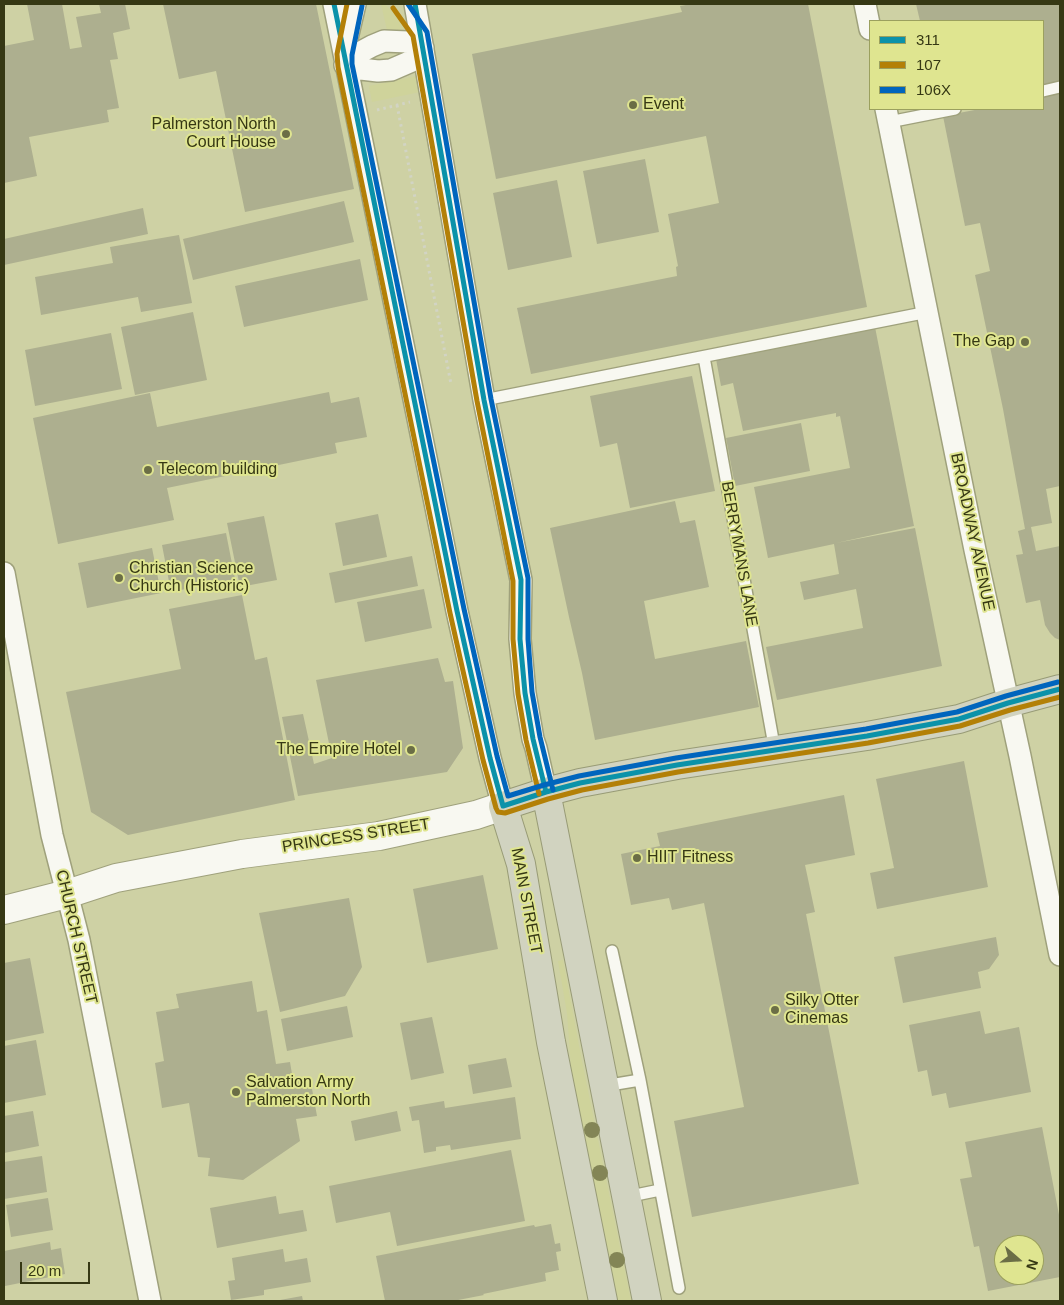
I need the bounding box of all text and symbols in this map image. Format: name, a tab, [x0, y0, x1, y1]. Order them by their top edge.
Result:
legend	[869, 20, 1044, 110]
text: 311	[916, 31, 940, 48]
text: 107	[916, 56, 941, 73]
text: 106X	[916, 81, 951, 98]
place label: Event	[643, 95, 684, 115]
marker: Event	[627, 99, 639, 111]
place label: Palmerston North Court House	[152, 115, 276, 153]
marker: Palmerston North Court House	[280, 128, 292, 140]
place label: The Gap	[953, 332, 1015, 352]
marker: The Gap	[1019, 336, 1031, 348]
street label: BROADWAY AVENUE	[946, 451, 998, 613]
place label: Telecom building	[158, 460, 277, 480]
marker: Telecom building	[142, 464, 154, 476]
street label: BERRYMANS LANE	[717, 480, 761, 628]
place label: Christian Science Church (Historic)	[129, 559, 254, 597]
marker: Christian Science Church (Historic)	[113, 572, 125, 584]
place label: The Empire Hotel	[277, 740, 401, 760]
marker: The Empire Hotel	[405, 744, 417, 756]
street label: PRINCESS STREET	[281, 815, 431, 857]
street label: MAIN STREET	[506, 846, 546, 956]
place label: HIIT Fitness	[647, 848, 733, 868]
marker: HIIT Fitness	[631, 852, 643, 864]
street label: CHURCH STREET	[51, 868, 101, 1006]
place label: Silky Otter Cinemas	[785, 991, 859, 1029]
marker: Silky Otter Cinemas	[769, 1004, 781, 1016]
place label: Salvation Army Palmerston North	[246, 1073, 370, 1111]
marker: Salvation Army Palmerston North	[230, 1086, 242, 1098]
north arrow	[994, 1235, 1044, 1285]
scale bar	[22, 1252, 92, 1284]
text: N	[1023, 1257, 1041, 1272]
text: 20 m	[28, 1262, 61, 1279]

